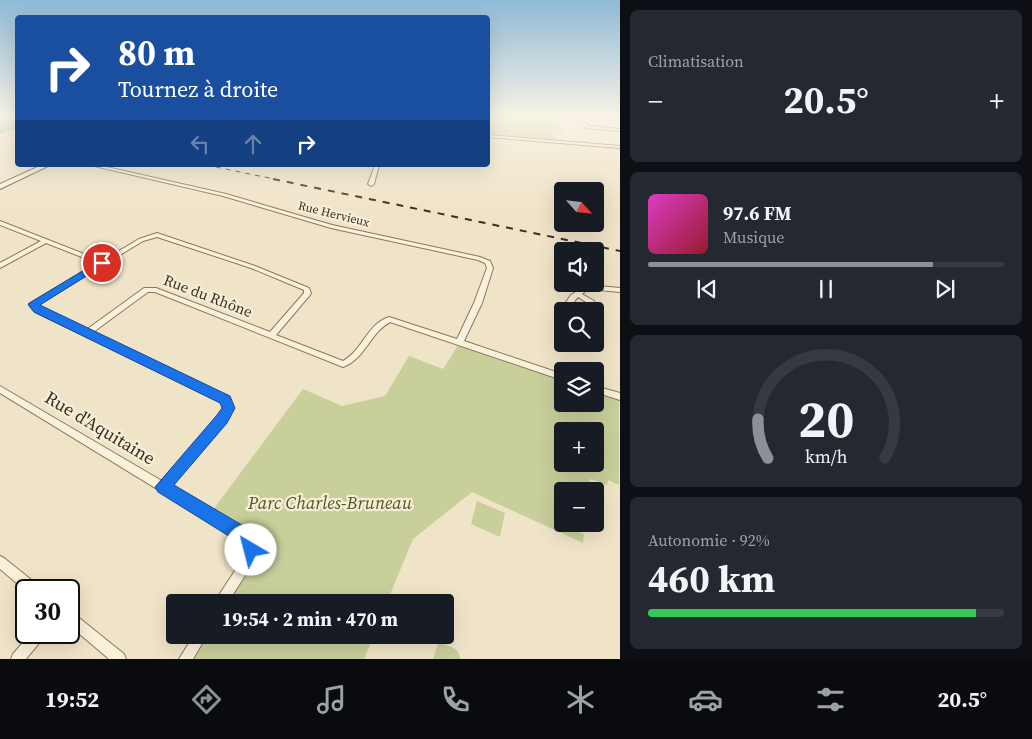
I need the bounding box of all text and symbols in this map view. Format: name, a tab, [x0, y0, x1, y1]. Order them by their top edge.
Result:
text: 80 m	[118, 29, 195, 77]
icon: right	[35, 35, 100, 100]
text: Climatisation	[648, 50, 744, 72]
text: Tournez à droite	[118, 74, 278, 104]
text: 20.5°	[783, 74, 869, 126]
text: −	[648, 82, 663, 120]
text: +	[989, 82, 1004, 120]
icon: left	[186, 130, 214, 158]
icon: ahead	[239, 130, 267, 158]
icon: right	[292, 130, 320, 158]
north arrow	[554, 182, 604, 232]
map controls	[554, 182, 604, 532]
street label: Rue Hervieux	[297, 197, 372, 231]
text: 97.6 FM	[723, 200, 792, 226]
text: Musique	[723, 226, 784, 248]
pin	[81, 242, 123, 284]
button: sound	[554, 242, 604, 292]
icon: arrive	[88, 249, 116, 277]
street label: Rue du Rhône	[161, 269, 256, 322]
icon: previous	[693, 275, 721, 303]
icon: pause	[812, 275, 840, 303]
icon: next	[931, 275, 959, 303]
button: search	[554, 302, 604, 352]
button: layers	[554, 362, 604, 412]
text: 20	[798, 383, 854, 454]
street label: Rue d'Aquitaine	[40, 385, 160, 470]
button: +	[554, 422, 604, 472]
text: km/h	[805, 444, 848, 469]
button: −	[554, 482, 604, 532]
park label: Parc Charles-Bruneau	[247, 490, 413, 515]
position arrow	[224, 523, 276, 575]
text: Autonomie · 92%	[648, 529, 770, 551]
text: 460 km	[648, 553, 775, 605]
speed limit sign: 30	[15, 579, 80, 644]
text: 19:54 · 2 min · 470 m	[222, 606, 398, 632]
icon: directions	[189, 682, 224, 717]
icon: music	[314, 682, 349, 717]
icon: phone	[438, 682, 473, 717]
icon: climate	[563, 682, 598, 717]
icon: car	[688, 682, 723, 717]
icon: filters	[813, 682, 848, 717]
text: 19:52	[45, 684, 99, 714]
text: 20.5°	[937, 684, 987, 714]

